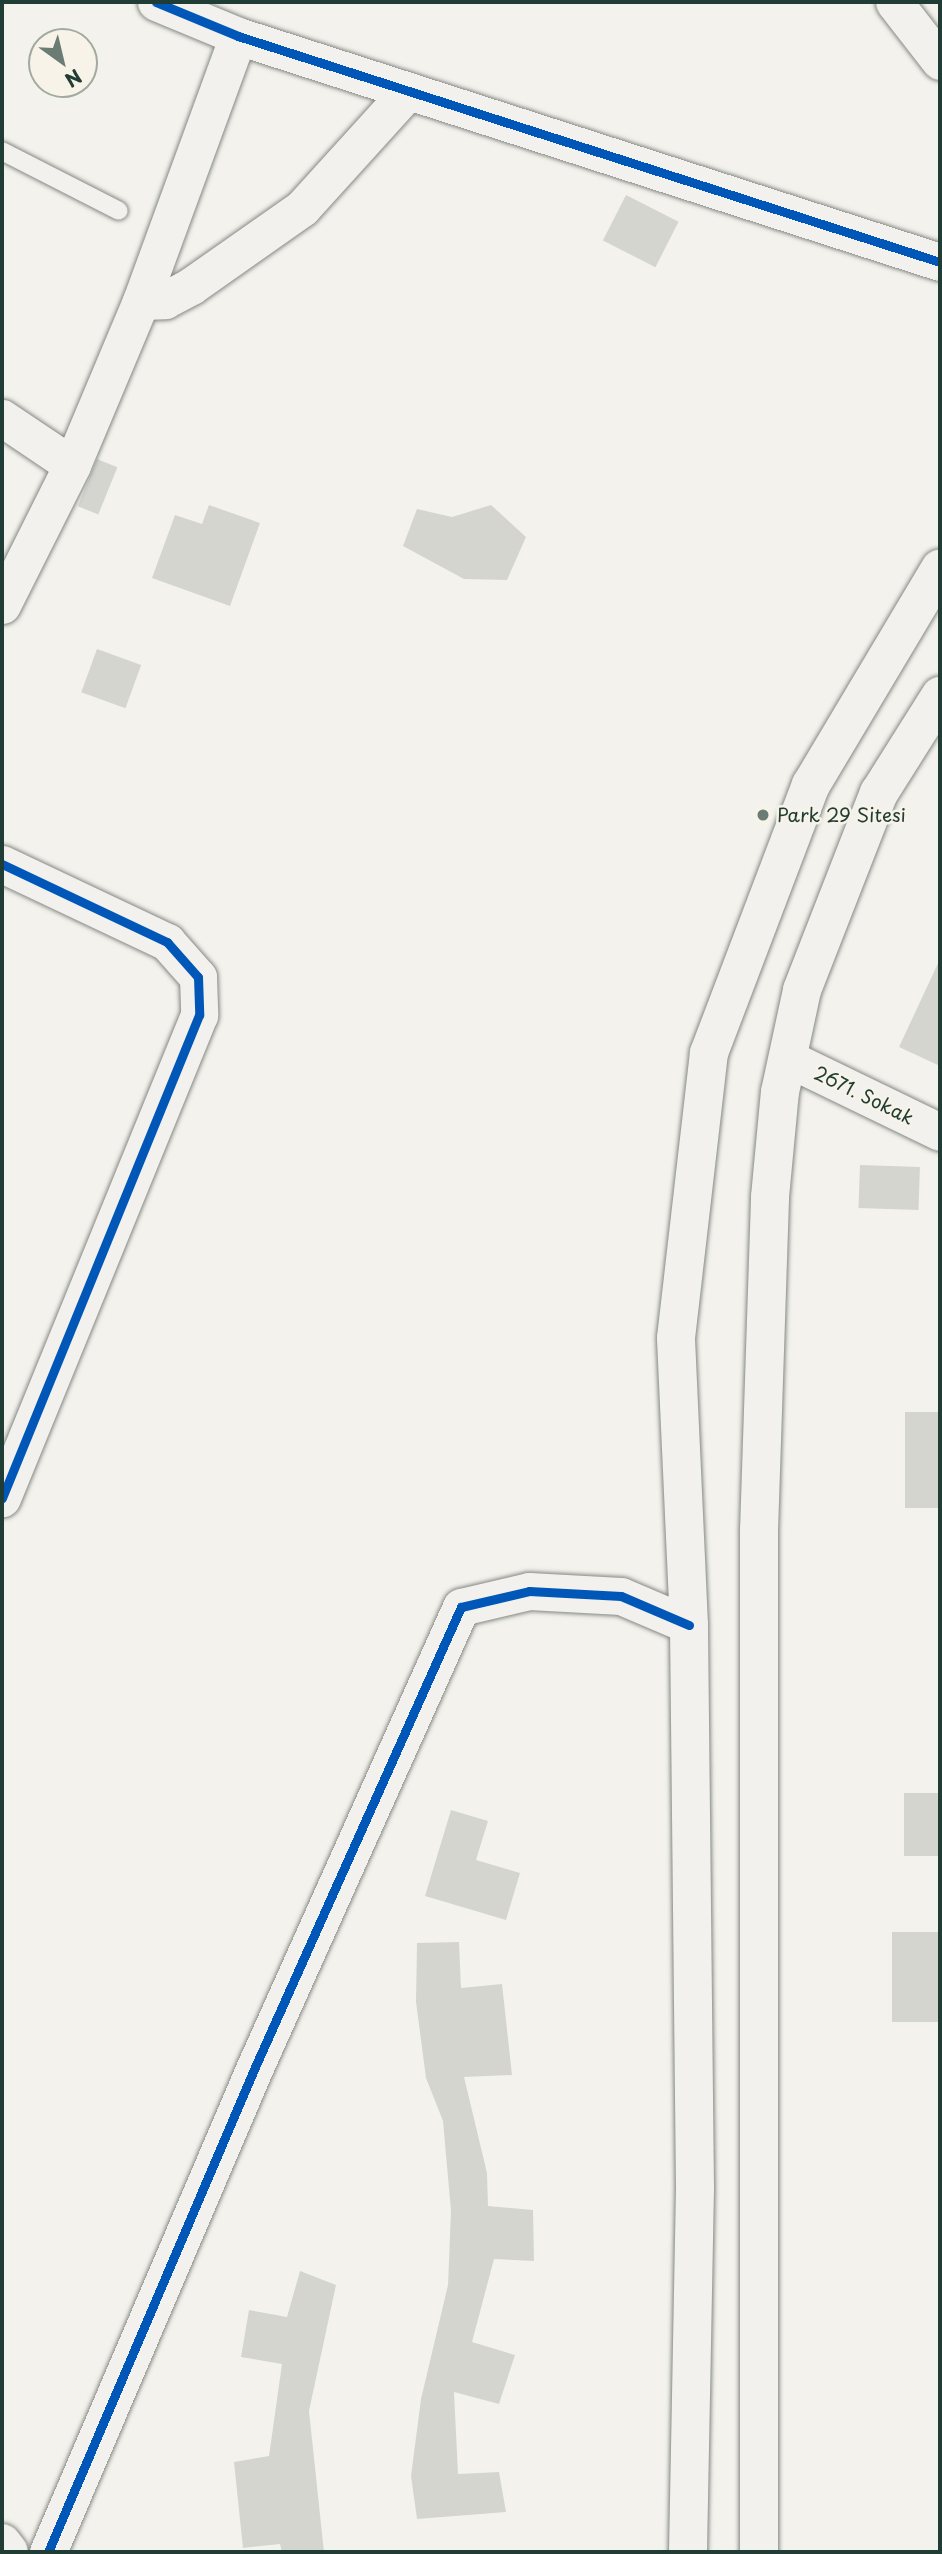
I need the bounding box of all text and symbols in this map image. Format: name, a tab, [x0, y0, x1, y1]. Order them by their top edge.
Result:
north arrow	[28, 28, 98, 98]
text: N	[60, 63, 88, 95]
place label: Park 29 Sitesi	[777, 804, 905, 826]
marker: Park 29 Sitesi	[755, 807, 771, 823]
street label: 2671. Sokak	[809, 1061, 919, 1129]

